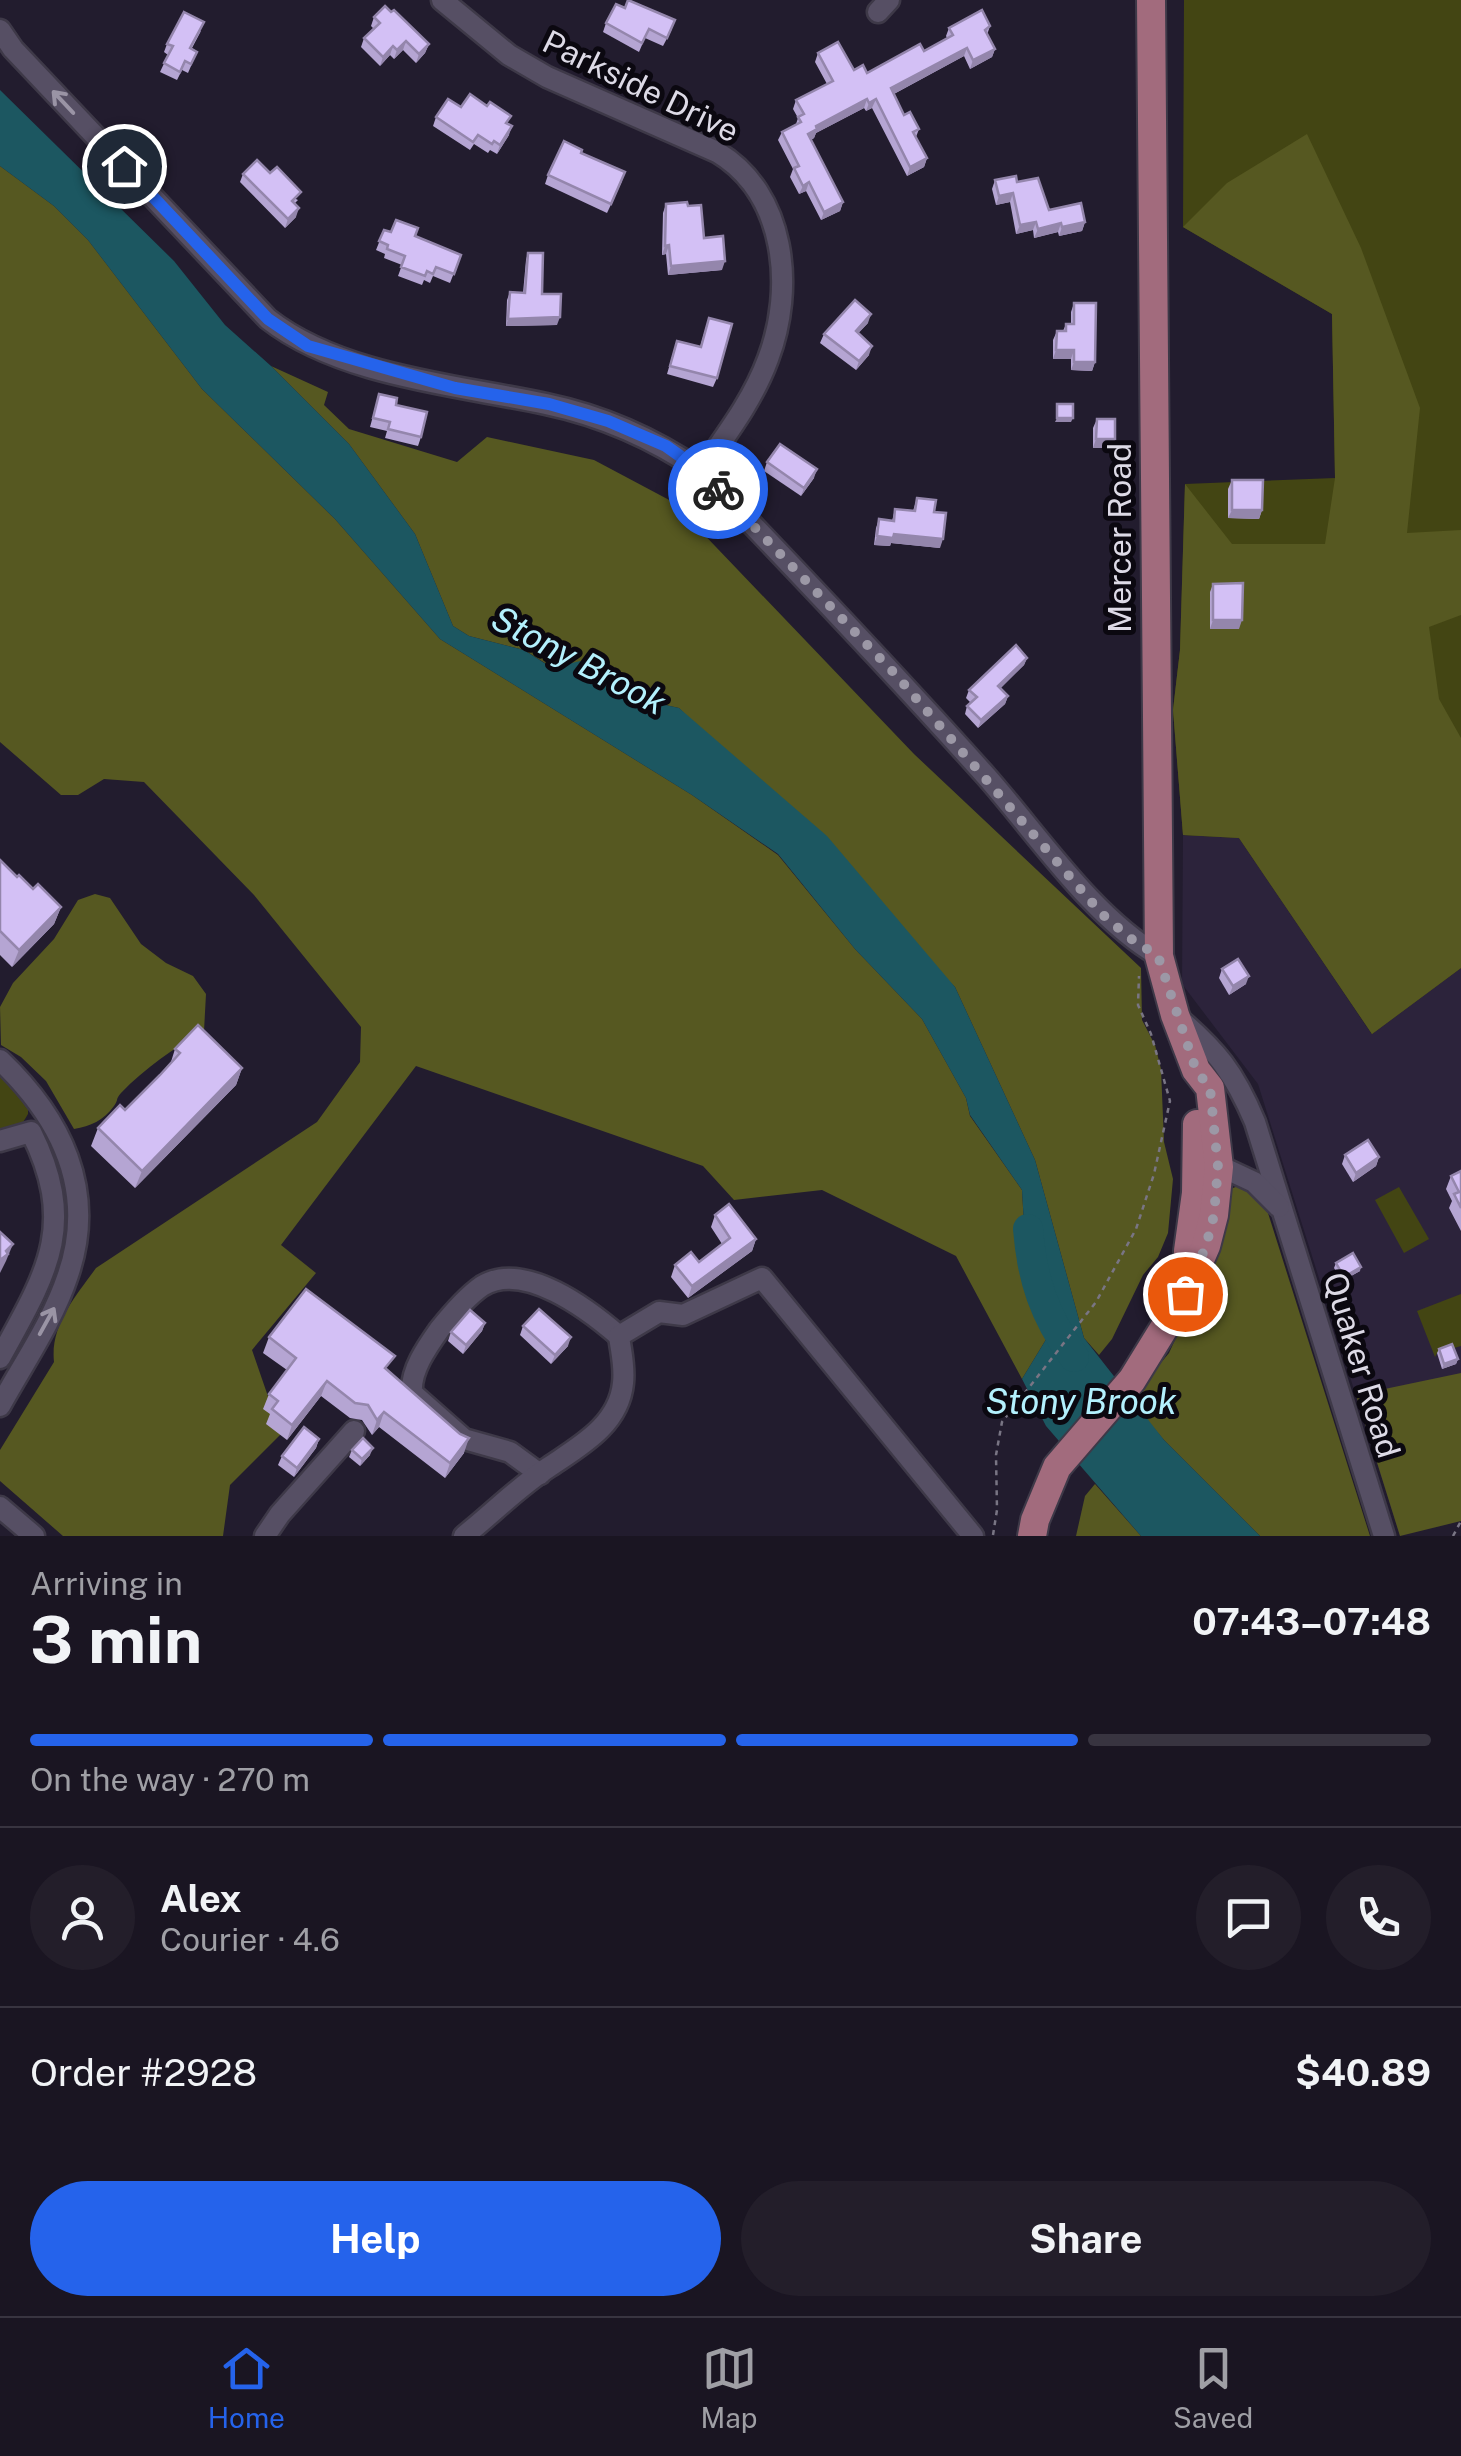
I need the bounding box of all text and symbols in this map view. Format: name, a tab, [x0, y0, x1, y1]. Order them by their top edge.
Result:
street label: Parkside Drive	[537, 23, 745, 149]
one-way arrow	[52, 90, 75, 115]
pin	[82, 124, 167, 209]
icon: home	[97, 139, 152, 194]
courier	[668, 439, 768, 539]
street label: Mercer Road	[1101, 443, 1138, 633]
icon: bike	[691, 462, 746, 517]
water label: Stony Brook	[485, 597, 673, 723]
pin	[1143, 1252, 1228, 1337]
icon: bag	[1158, 1267, 1213, 1322]
street label: Quaker Road	[1316, 1268, 1408, 1462]
one-way arrow	[38, 1306, 57, 1336]
water label: Stony Brook	[985, 1381, 1177, 1422]
text: Arriving in	[30, 1565, 183, 1602]
text: 07:43–07:48	[1192, 1599, 1431, 1644]
text: 3 min	[30, 1601, 202, 1678]
text: On the way · 270 m	[30, 1761, 310, 1798]
button: person	[30, 1865, 135, 1970]
button: chat	[1196, 1865, 1301, 1970]
button: phone	[1326, 1865, 1431, 1970]
text: Alex	[160, 1876, 242, 1921]
text: Courier · 4.6	[160, 1921, 340, 1958]
text: Order #2928	[30, 2050, 257, 2095]
text: $40.89	[1295, 2050, 1431, 2095]
button: Help	[30, 2181, 721, 2296]
button: Share	[741, 2181, 1431, 2296]
tab: Home	[208, 2341, 285, 2434]
tab: Map	[701, 2341, 757, 2434]
tab: Saved	[1173, 2341, 1253, 2434]

